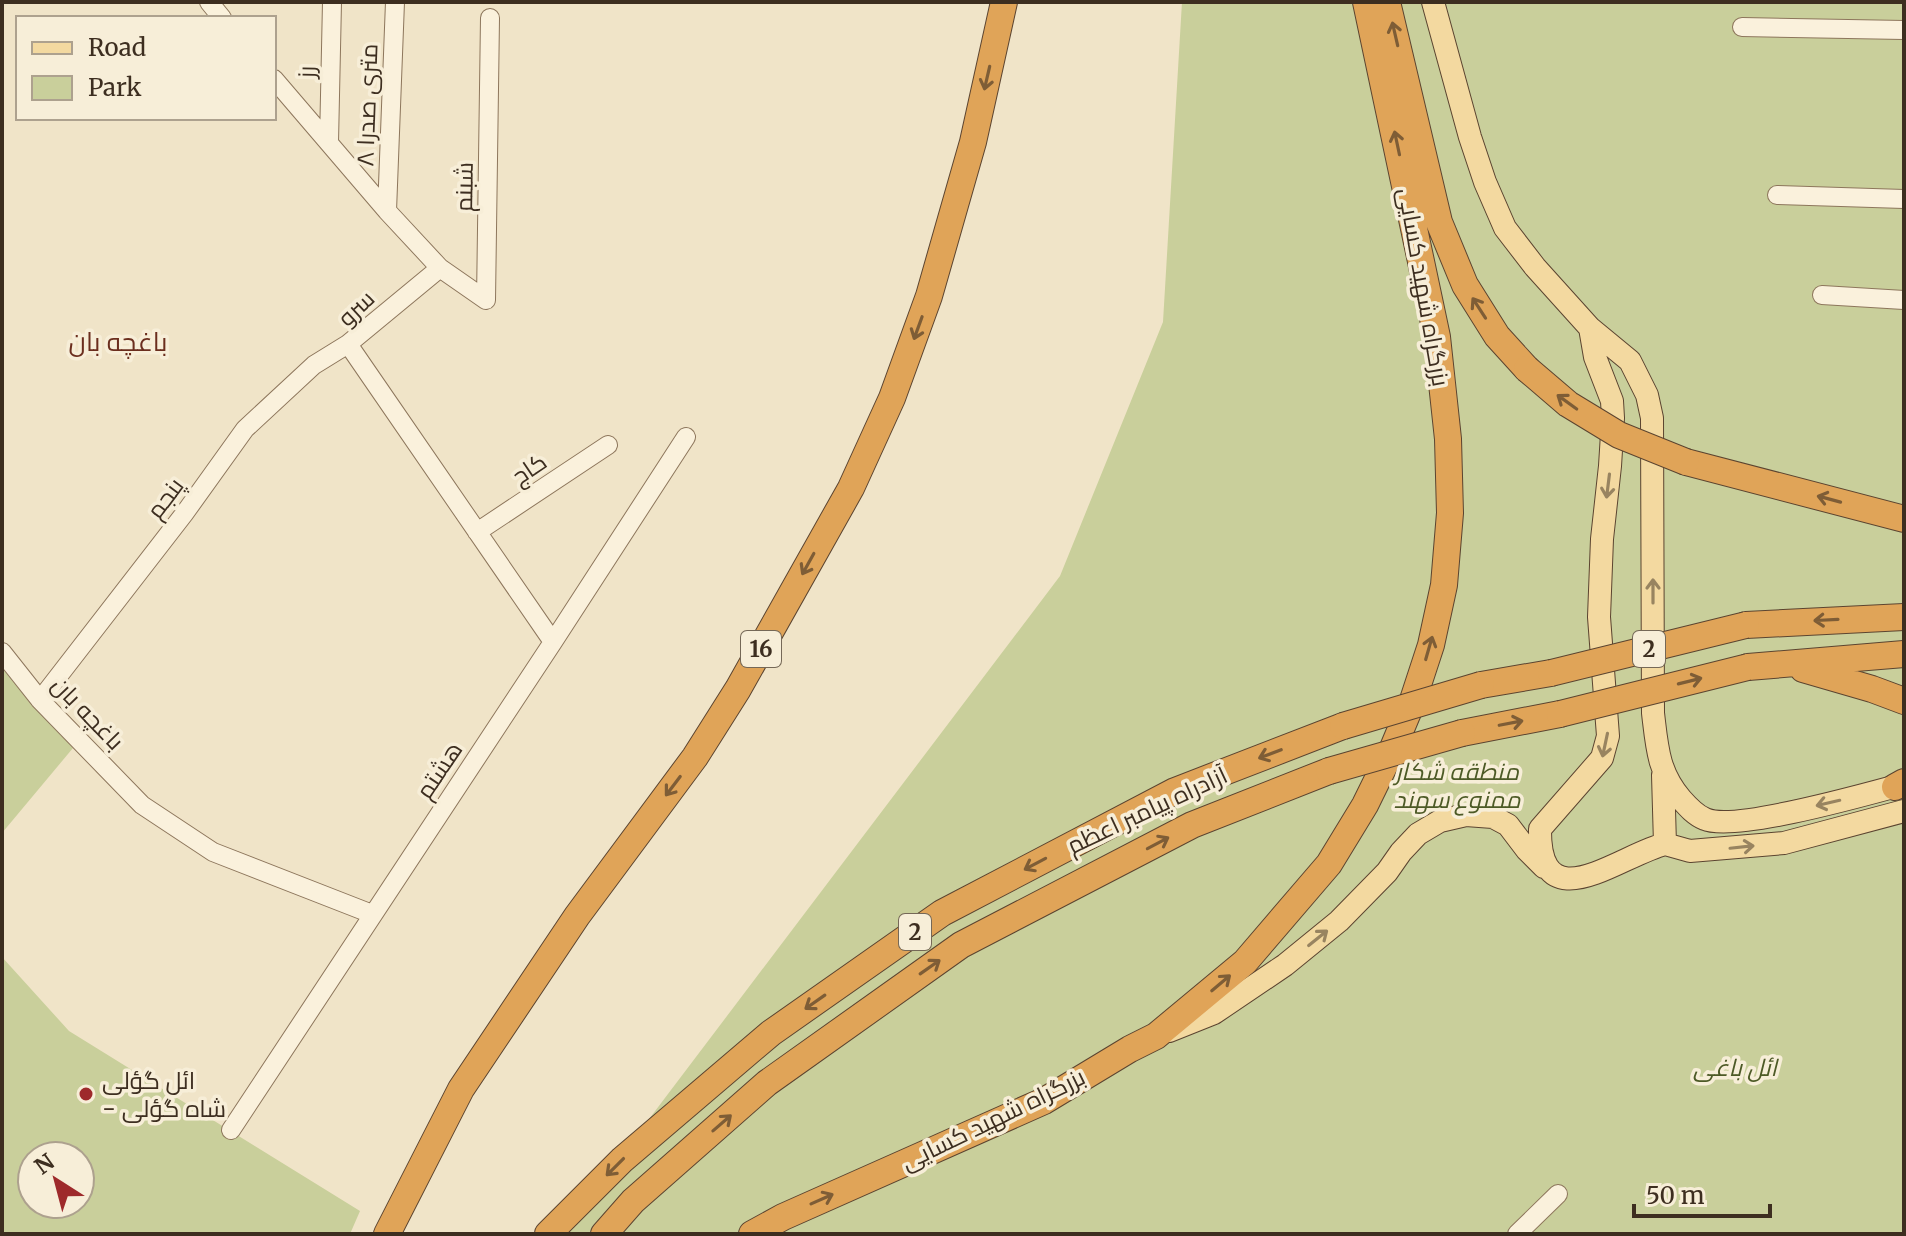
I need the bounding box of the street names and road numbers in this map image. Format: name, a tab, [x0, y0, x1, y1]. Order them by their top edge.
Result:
street label: ۸ متری صدرا	[349, 43, 385, 167]
street label: رز	[290, 65, 322, 81]
street label: شبنم	[448, 162, 481, 212]
street label: بزرگراه شهید کسایی	[1391, 185, 1457, 389]
street label: سرو	[331, 283, 381, 333]
street label: کاج	[505, 446, 553, 493]
street label: پنجم	[139, 471, 192, 525]
road number: 16	[741, 631, 781, 667]
road number: 2	[1633, 631, 1665, 667]
street label: باغچه بان	[44, 669, 131, 757]
street label: هشتم	[409, 735, 470, 805]
street label: آزادراه پیامبر اعظم	[1062, 759, 1233, 862]
road number: 2	[899, 914, 931, 950]
street label: بزرگراه شهید کسایی	[896, 1061, 1090, 1177]

